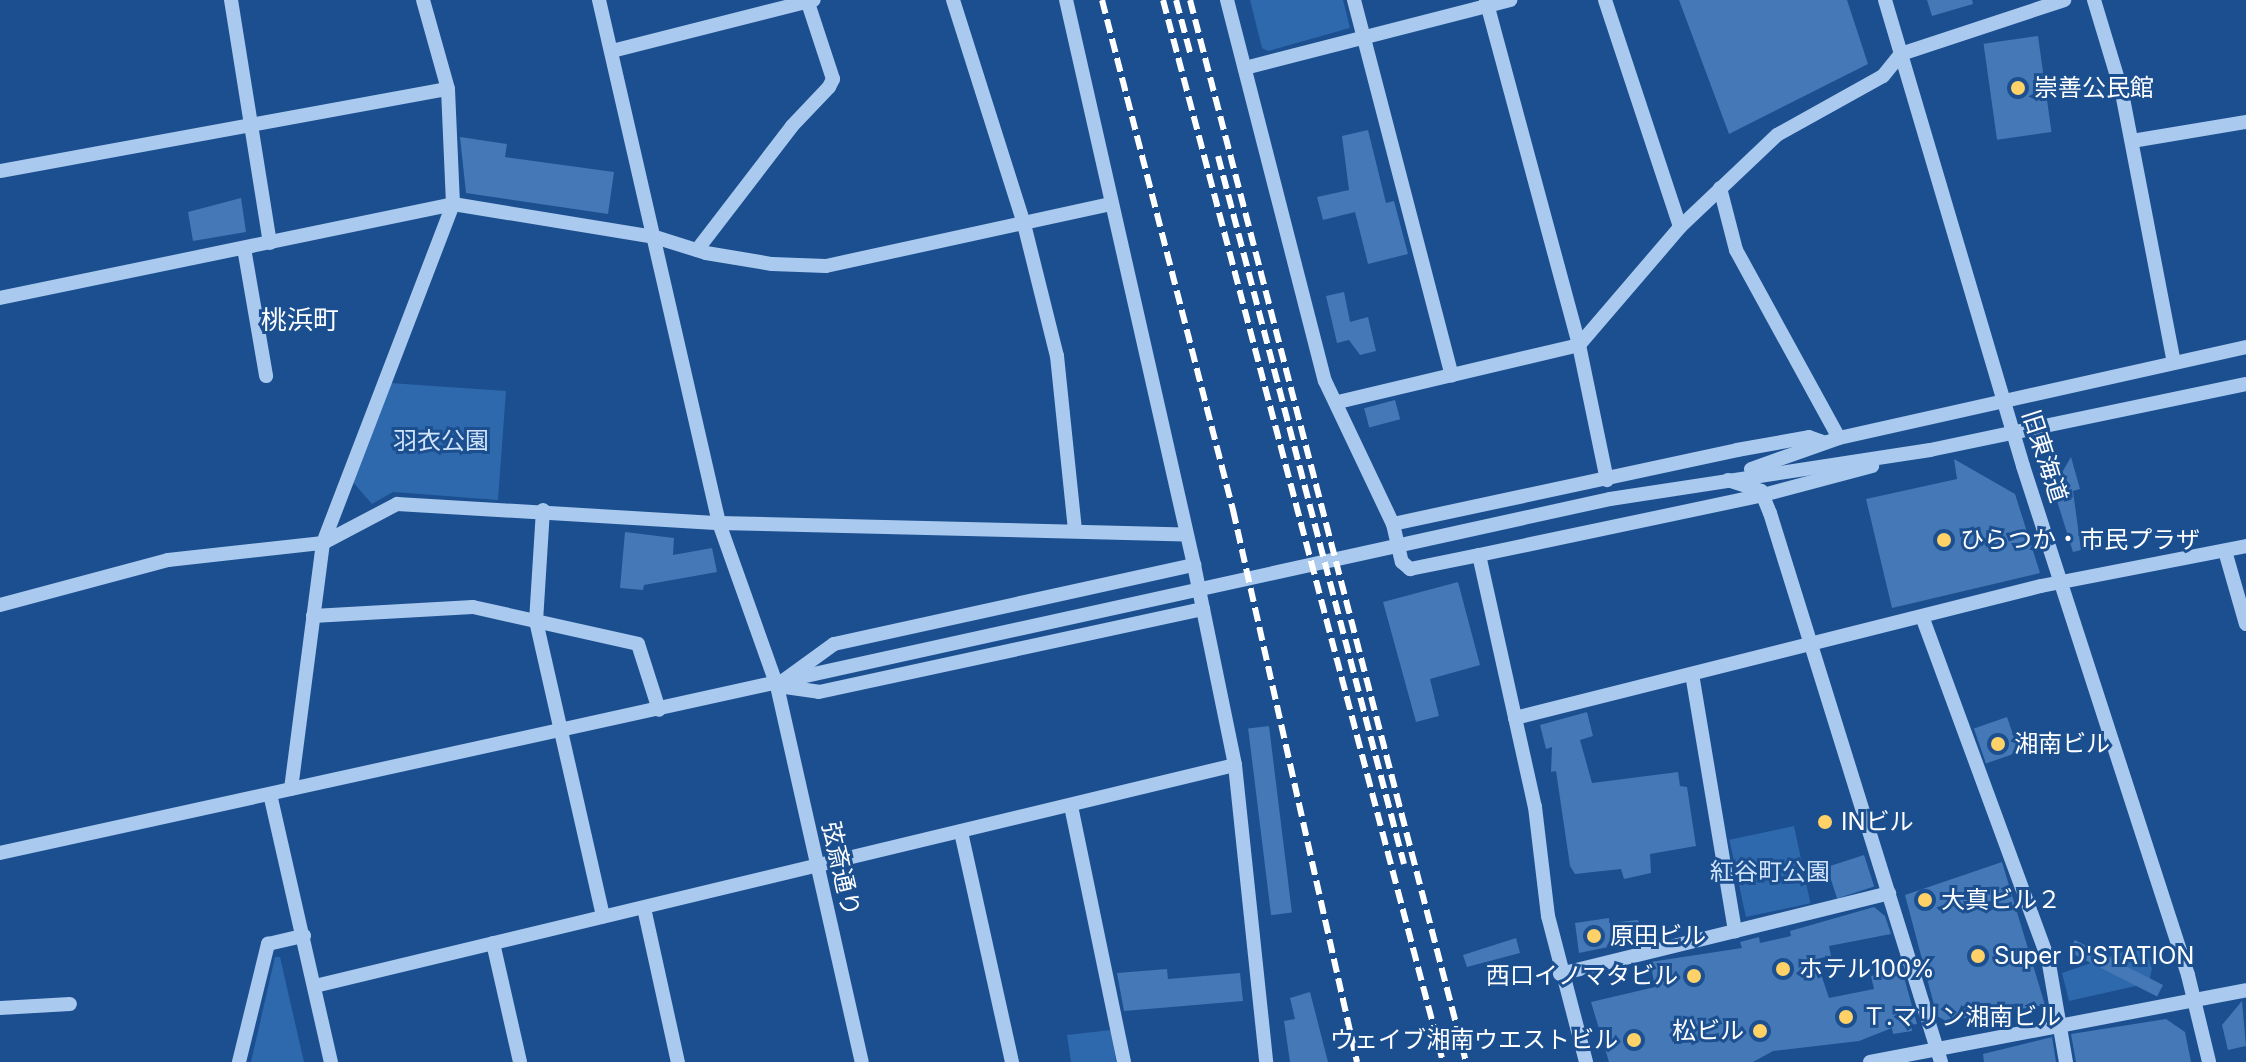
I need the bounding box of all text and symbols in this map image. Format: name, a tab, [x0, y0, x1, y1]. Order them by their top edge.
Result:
place label: 崇善公民館	[2034, 74, 2154, 102]
marker: 崇善公民館	[2009, 79, 2027, 97]
district label: 桃浜町	[261, 304, 339, 336]
street label: 旧東海道	[2016, 406, 2074, 506]
park label: 羽衣公園	[393, 427, 489, 455]
place label: ひらつか・市民プラザ	[1960, 526, 2200, 554]
marker: ひらつか・市民プラザ	[1935, 531, 1953, 549]
place label: 湘南ビル	[2014, 730, 2110, 758]
marker: 湘南ビル	[1989, 735, 2007, 753]
place label: INビル	[1841, 808, 1914, 836]
marker: INビル	[1816, 813, 1834, 831]
street label: 弦斎通り	[816, 819, 866, 919]
park label: 紅谷町公園	[1710, 858, 1830, 886]
place label: 大真ビル２	[1941, 886, 2061, 914]
marker: 大真ビル２	[1916, 891, 1934, 909]
place label: 原田ビル	[1610, 922, 1706, 950]
marker: 原田ビル	[1585, 927, 1603, 945]
place label: Super D'STATION	[1994, 942, 2194, 970]
marker: Super D'STATION	[1969, 947, 1987, 965]
place label: ホテル100%	[1799, 955, 1935, 983]
marker: ホテル100%	[1774, 960, 1792, 978]
place label: 西口イノマタビル	[1486, 962, 1678, 990]
marker: 西口イノマタビル	[1685, 967, 1703, 985]
place label: Ｔ.マリン湘南ビル	[1862, 1003, 2061, 1031]
marker: Ｔ.マリン湘南ビル	[1837, 1008, 1855, 1026]
place label: 松ビル	[1672, 1017, 1744, 1045]
marker: 松ビル	[1751, 1022, 1769, 1040]
place label: ウェイブ湘南ウエストビル	[1330, 1026, 1618, 1054]
marker: ウェイブ湘南ウエストビル	[1625, 1031, 1643, 1049]

